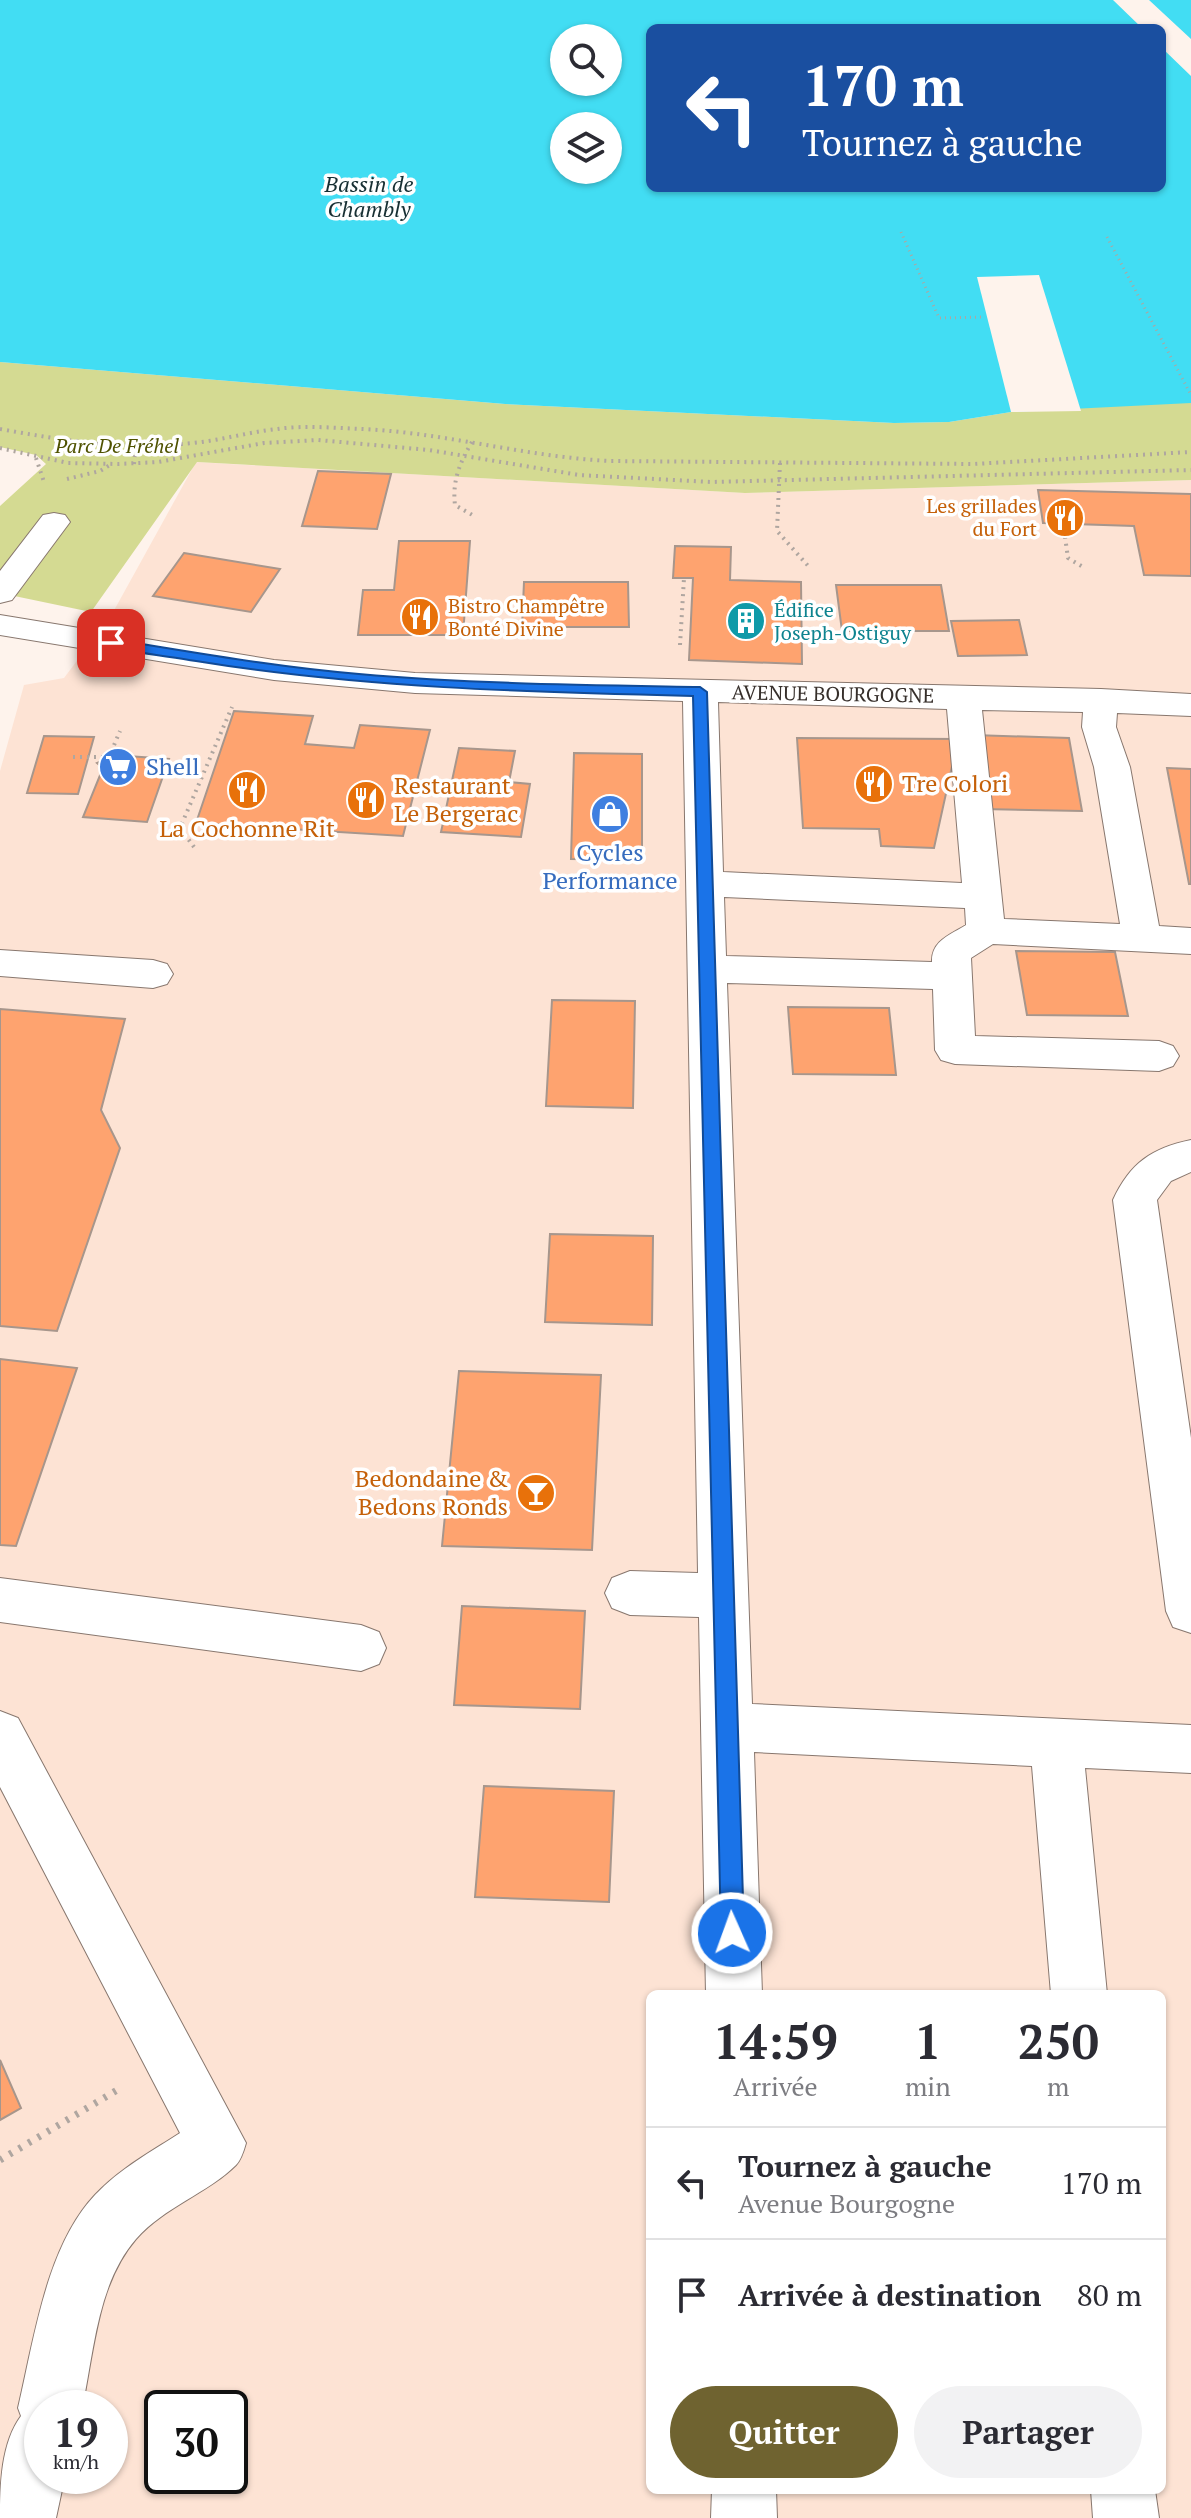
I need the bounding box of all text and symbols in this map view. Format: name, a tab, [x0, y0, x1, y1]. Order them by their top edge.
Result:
map controls	[550, 24, 622, 184]
button: search	[550, 24, 622, 96]
text: 170 m	[802, 48, 964, 122]
icon: left	[670, 56, 774, 160]
button: layers	[550, 112, 622, 184]
text: Tournez à gauche	[802, 119, 1083, 166]
water label: Bassin de Chambly	[324, 169, 413, 223]
park label: Parc De Fréhel	[54, 432, 179, 459]
place label: Les grillades du Fort	[926, 492, 1038, 542]
restaurant icon: Les grillades du Fort	[1044, 497, 1086, 539]
place label: Bistro Champêtre Bonté Divine	[448, 592, 605, 642]
restaurant icon: Bistro Champêtre Bonté Divine	[399, 596, 441, 638]
place label: Édifice Joseph-Ostiguy	[774, 596, 912, 646]
building icon: Édifice Joseph-Ostiguy	[725, 600, 767, 642]
pin	[77, 609, 145, 677]
icon: arrive	[89, 621, 133, 665]
street label: AVENUE BOURGOGNE	[731, 678, 935, 709]
supermarket icon: Shell	[97, 746, 139, 788]
place label: Shell	[146, 750, 199, 782]
restaurant icon: Tre Colori	[853, 763, 895, 805]
place label: Tre Colori	[902, 767, 1008, 799]
restaurant icon: La Cochonne Rit	[226, 769, 268, 811]
place label: Restaurant Le Bergerac	[394, 769, 518, 829]
restaurant icon: Restaurant Le Bergerac	[345, 779, 387, 821]
shop icon: Cycles Performance	[589, 793, 631, 835]
place label: La Cochonne Rit	[159, 812, 335, 844]
place label: Cycles Performance	[542, 836, 678, 896]
place label: Bedondaine & Bedons Ronds	[355, 1462, 508, 1522]
bar icon: Bedondaine & Bedons Ronds	[515, 1472, 557, 1514]
position arrow	[690, 1891, 774, 1975]
text: 14:59	[713, 2009, 838, 2073]
text: 1	[914, 2009, 941, 2073]
text: 250	[1018, 2009, 1099, 2073]
text: Arrivée	[733, 2069, 818, 2103]
text: min	[905, 2069, 951, 2103]
text: m	[1047, 2069, 1070, 2103]
text: Tournez à gauche	[738, 2146, 992, 2186]
icon: left	[670, 2161, 714, 2205]
text: 170 m	[1061, 2163, 1142, 2203]
text: Avenue Bourgogne	[738, 2186, 955, 2220]
icon: arrive	[670, 2273, 714, 2317]
text: Arrivée à destination	[738, 2275, 1041, 2315]
text: 80 m	[1077, 2275, 1142, 2315]
button: Quitter	[670, 2386, 898, 2478]
button: Partager	[914, 2386, 1142, 2478]
speed limit sign: 30	[144, 2390, 248, 2494]
text: 19	[53, 2405, 99, 2458]
text: km/h	[53, 2448, 99, 2475]

